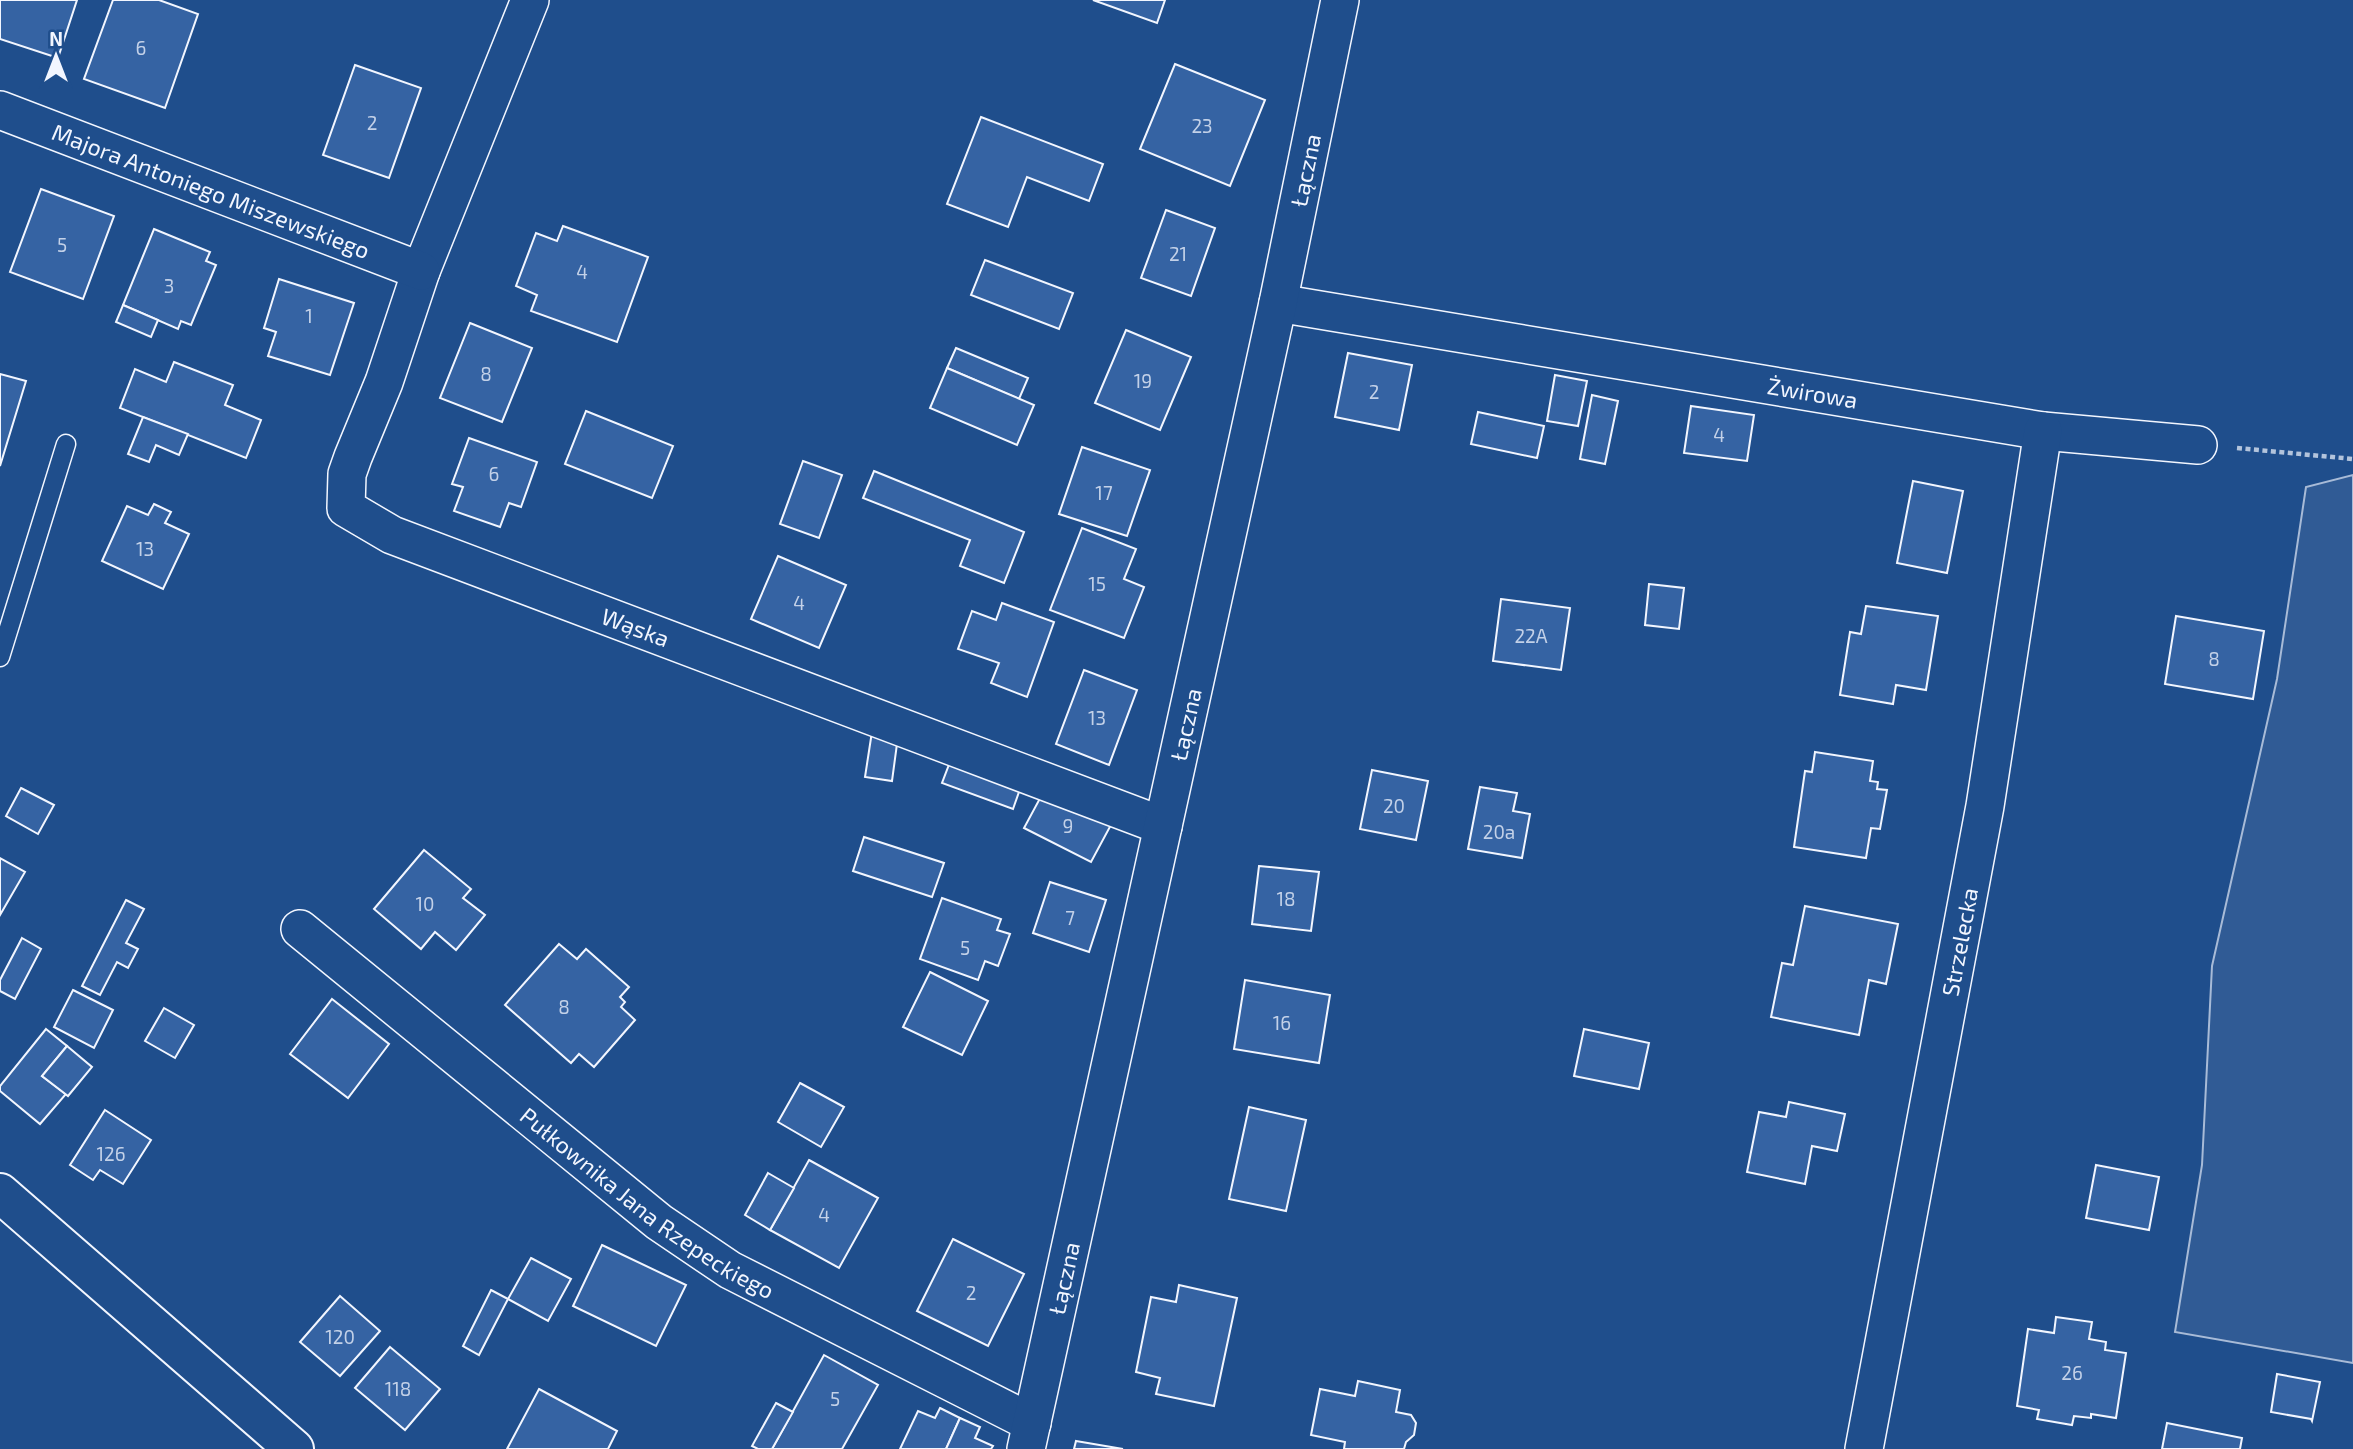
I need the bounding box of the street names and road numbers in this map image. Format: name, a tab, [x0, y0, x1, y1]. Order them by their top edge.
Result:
street label: Majora Antoniego Miszewskiego	[48, 117, 374, 264]
street label: Łączna	[1284, 131, 1326, 209]
street label: Żwirowa	[1765, 371, 1860, 414]
street label: Wąska	[598, 601, 673, 652]
street label: Łączna	[1164, 685, 1207, 763]
street label: Strzelecka	[1936, 885, 1983, 998]
street label: Pułkownika Jana Rzepeckiego	[515, 1101, 779, 1304]
street label: Łączna	[1042, 1239, 1085, 1317]

